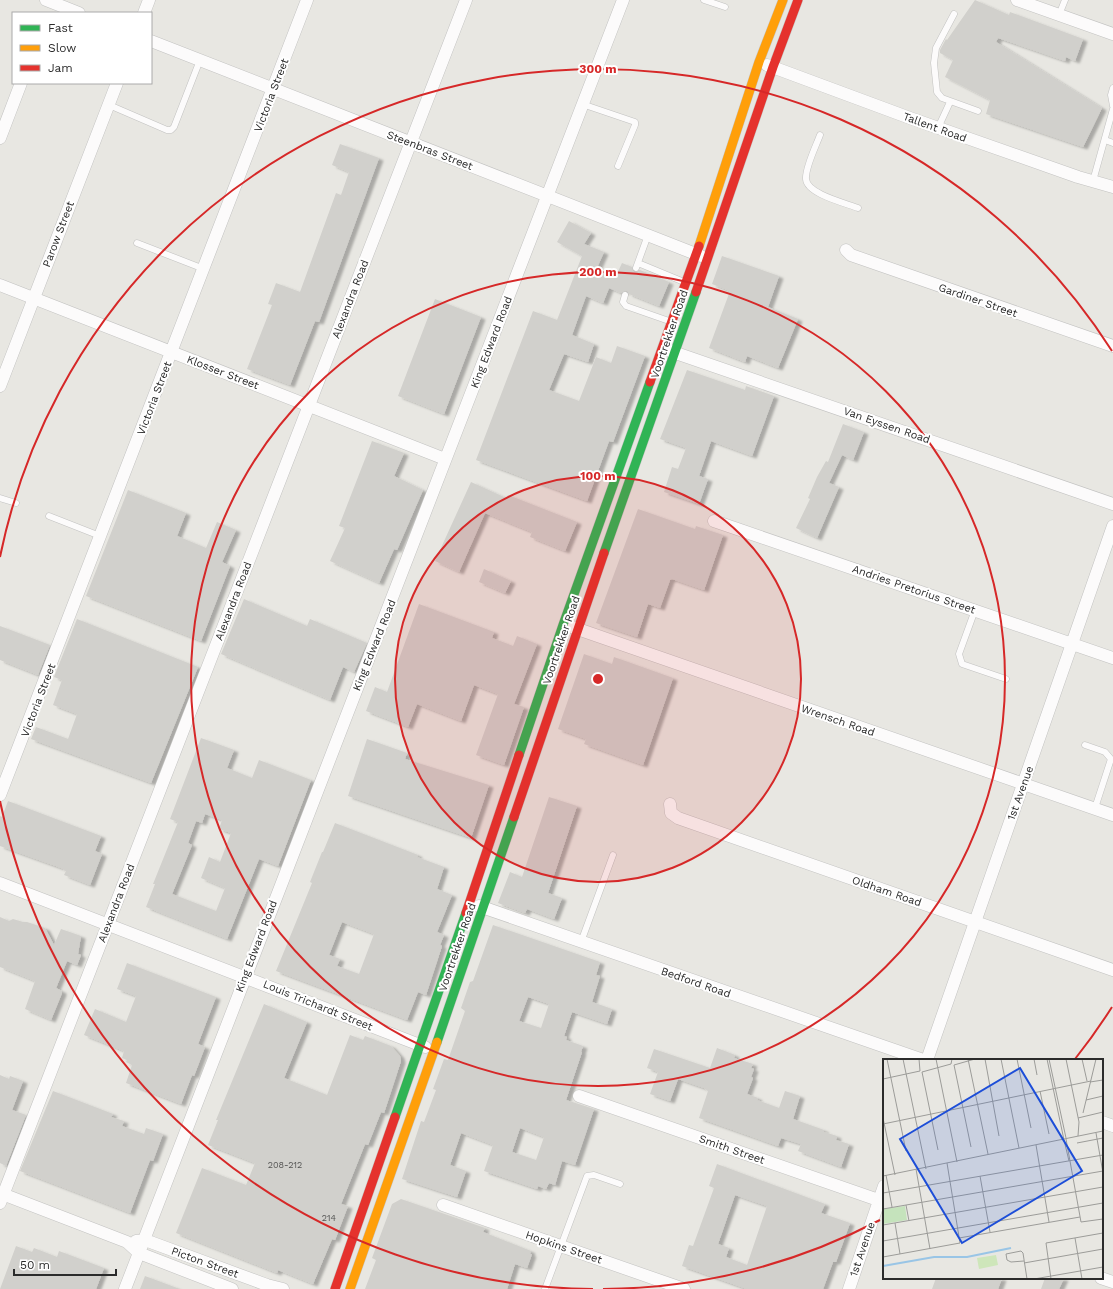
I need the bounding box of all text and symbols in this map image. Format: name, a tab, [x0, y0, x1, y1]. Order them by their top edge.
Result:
legend	[12, 12, 152, 84]
text: Fast	[48, 21, 73, 35]
text: Slow	[48, 41, 76, 55]
street label: Victoria Street	[251, 56, 292, 134]
text: Jam	[48, 61, 73, 75]
text: 300 m	[579, 62, 617, 76]
street label: Tallent Road	[901, 110, 968, 145]
street label: Steenbras Street	[385, 128, 475, 173]
street label: Parow Street	[40, 199, 77, 269]
street label: Alexandra Road	[329, 258, 371, 340]
text: 200 m	[579, 265, 617, 279]
street label: Gardiner Street	[937, 281, 1019, 320]
street label: Voortrekker Road	[648, 288, 691, 380]
street label: King Edward Road	[468, 294, 515, 390]
street label: Klosser Street	[185, 353, 261, 392]
street label: Victoria Street	[134, 359, 175, 437]
street label: Van Eyssen Road	[842, 405, 932, 446]
text: 100 m	[580, 469, 616, 483]
street label: Alexandra Road	[212, 560, 254, 642]
street label: Andries Pretorius Street	[850, 562, 978, 617]
street label: Voortrekker Road	[540, 594, 583, 686]
street label: King Edward Road	[350, 598, 399, 693]
street label: Victoria Street	[18, 661, 59, 739]
centre of rings	[591, 672, 605, 686]
street label: Wrensch Road	[799, 702, 876, 739]
street label: 1st Avenue	[1005, 764, 1036, 822]
street label: Alexandra Road	[95, 862, 137, 944]
street label: Oldham Road	[850, 874, 923, 909]
street label: King Edward Road	[233, 898, 280, 994]
street label: Voortrekker Road	[436, 901, 479, 993]
street label: Bedford Road	[659, 964, 732, 1001]
street label: Louis Trichardt Street	[261, 977, 375, 1034]
inset map	[883, 1059, 1103, 1279]
street label: Smith Street	[697, 1132, 767, 1167]
house number: 208-212	[268, 1160, 302, 1170]
house number: 214	[322, 1213, 337, 1223]
street label: 1st Avenue	[847, 1220, 878, 1278]
street label: Hopkins Street	[524, 1228, 604, 1267]
street label: Picton Street	[169, 1244, 241, 1281]
scale bar	[14, 1251, 116, 1277]
text: 50 m	[20, 1258, 50, 1272]

